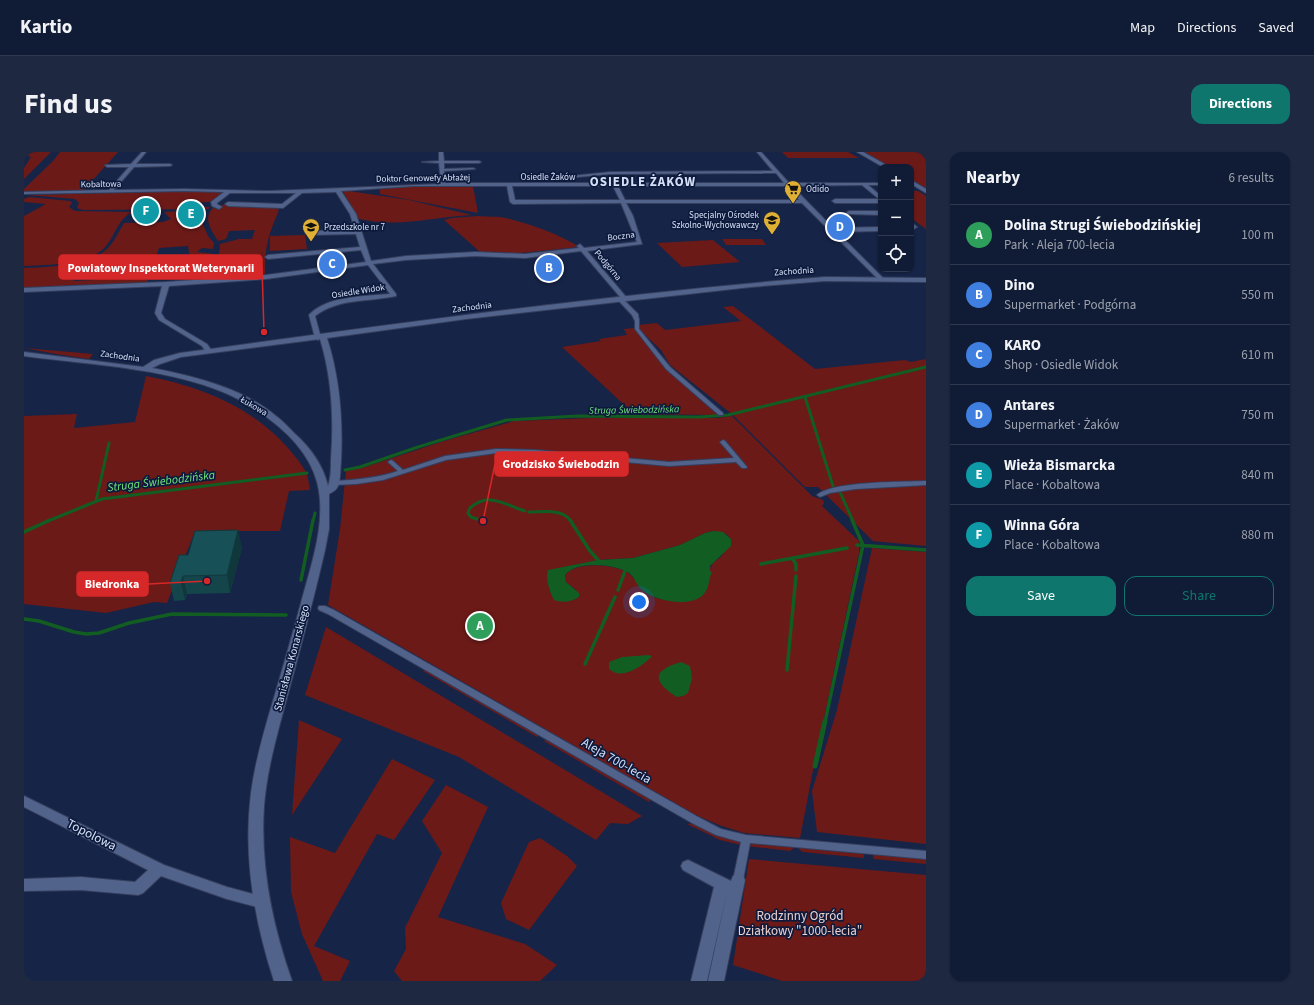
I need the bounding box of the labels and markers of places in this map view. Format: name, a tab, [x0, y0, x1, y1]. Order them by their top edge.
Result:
supermarket icon: Odido	[783, 179, 803, 204]
place label: Odido	[806, 183, 829, 196]
pin: F	[133, 196, 159, 226]
pin: E	[178, 199, 204, 229]
place label: Specjalny Ośrodek Szkolno-Wychowawczy	[672, 209, 760, 232]
school or university icon: Specjalny Ośrodek Szkolno-Wychowawczy	[762, 210, 782, 235]
pin: D	[827, 212, 853, 242]
school or university icon: Przedszkole nr 7	[301, 217, 321, 242]
place label: Przedszkole nr 7	[324, 221, 386, 234]
pin: C	[319, 249, 345, 279]
pin: B	[536, 253, 562, 283]
callout: Powiatowy Inspektorat Weterynarii	[59, 255, 262, 279]
callout: Grodzisko Świebodzin	[495, 452, 628, 476]
callout: Biedronka	[77, 572, 148, 596]
pin: A	[467, 611, 493, 641]

